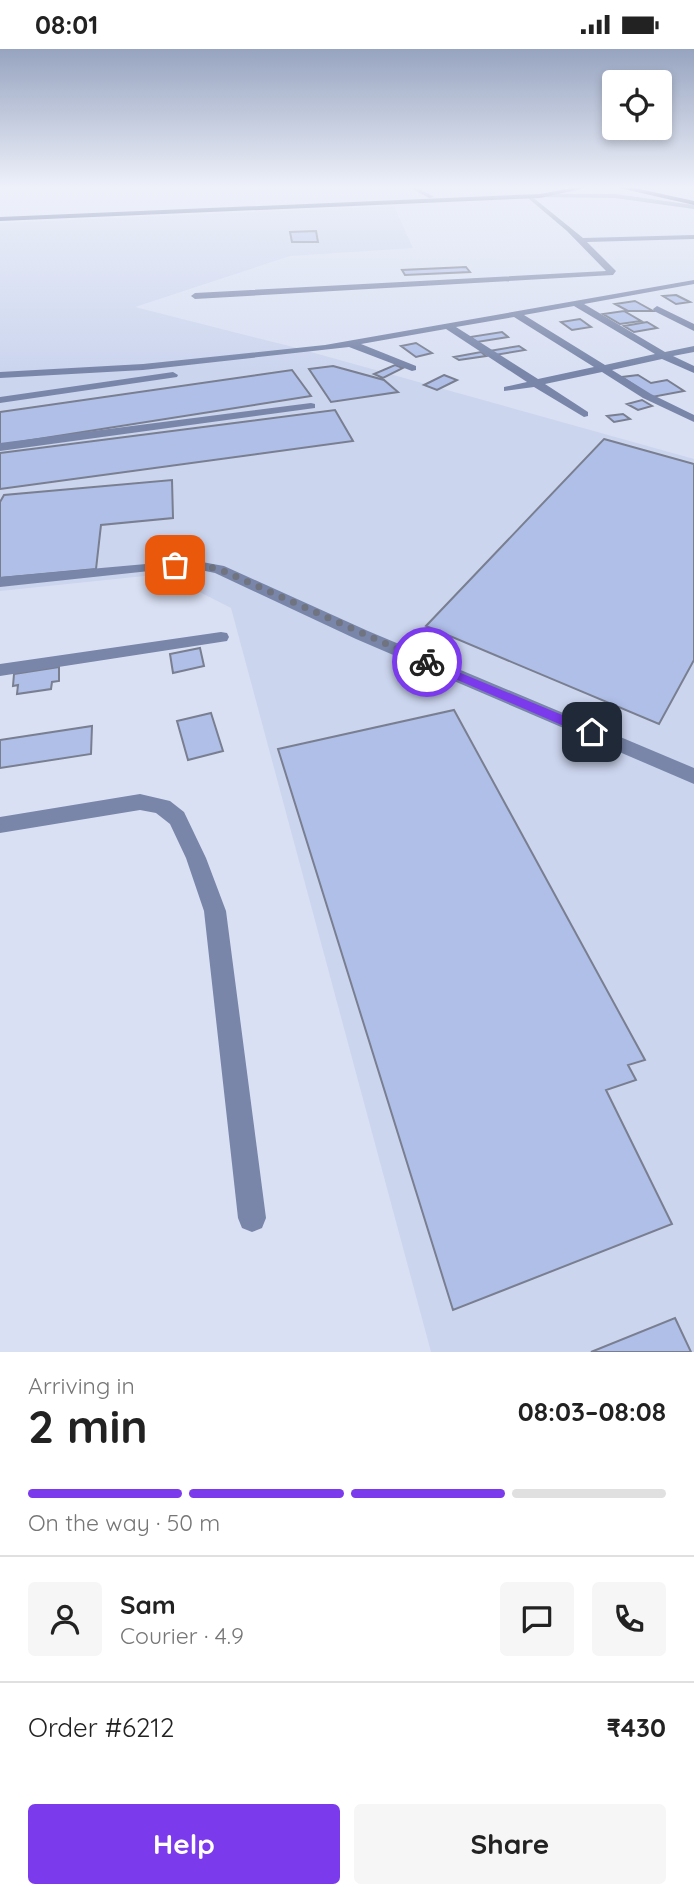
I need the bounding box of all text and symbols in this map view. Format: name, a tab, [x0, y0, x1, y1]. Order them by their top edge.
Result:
text: 08:01	[35, 8, 98, 41]
map controls	[602, 70, 672, 140]
button: locate	[602, 70, 672, 140]
pin	[145, 535, 205, 595]
icon: bag	[156, 546, 194, 584]
courier	[392, 627, 462, 697]
icon: bike	[408, 643, 446, 681]
pin	[562, 702, 622, 762]
icon: home	[573, 713, 611, 751]
text: Arriving in	[28, 1371, 135, 1400]
text: 08:03–08:08	[518, 1395, 666, 1428]
text: 2 min	[28, 1397, 148, 1455]
text: On the way · 50 m	[28, 1508, 220, 1537]
button: person	[28, 1582, 102, 1656]
button: chat	[500, 1582, 574, 1656]
button: phone	[592, 1582, 666, 1656]
text: Sam	[120, 1588, 176, 1621]
text: Courier · 4.9	[120, 1621, 244, 1650]
text: Order #6212	[28, 1711, 174, 1744]
text: ₹430	[606, 1711, 666, 1744]
button: Help	[28, 1804, 340, 1884]
button: Share	[354, 1804, 666, 1884]

